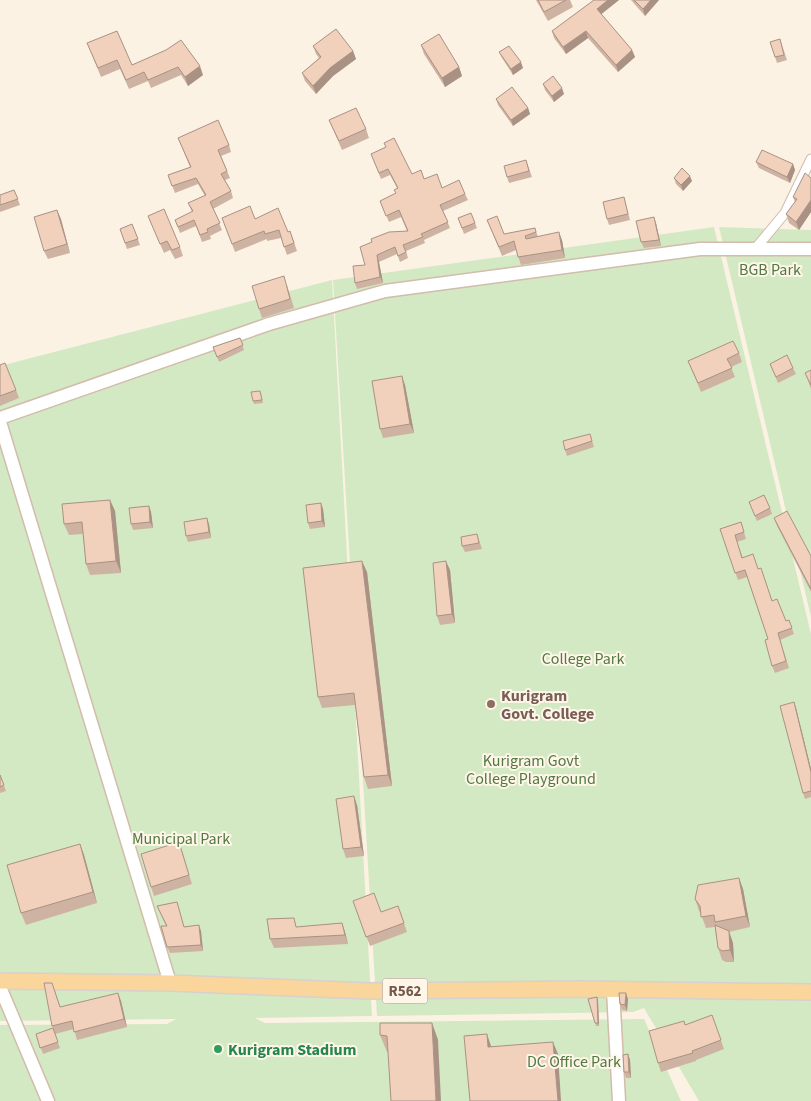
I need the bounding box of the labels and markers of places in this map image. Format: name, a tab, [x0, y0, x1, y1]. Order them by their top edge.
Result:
place label: Kurigram Govt. College	[501, 685, 594, 725]
marker: Kurigram Govt. College	[485, 698, 497, 710]
place label: Kurigram Stadium	[228, 1039, 356, 1061]
marker: Kurigram Stadium	[212, 1043, 224, 1055]

